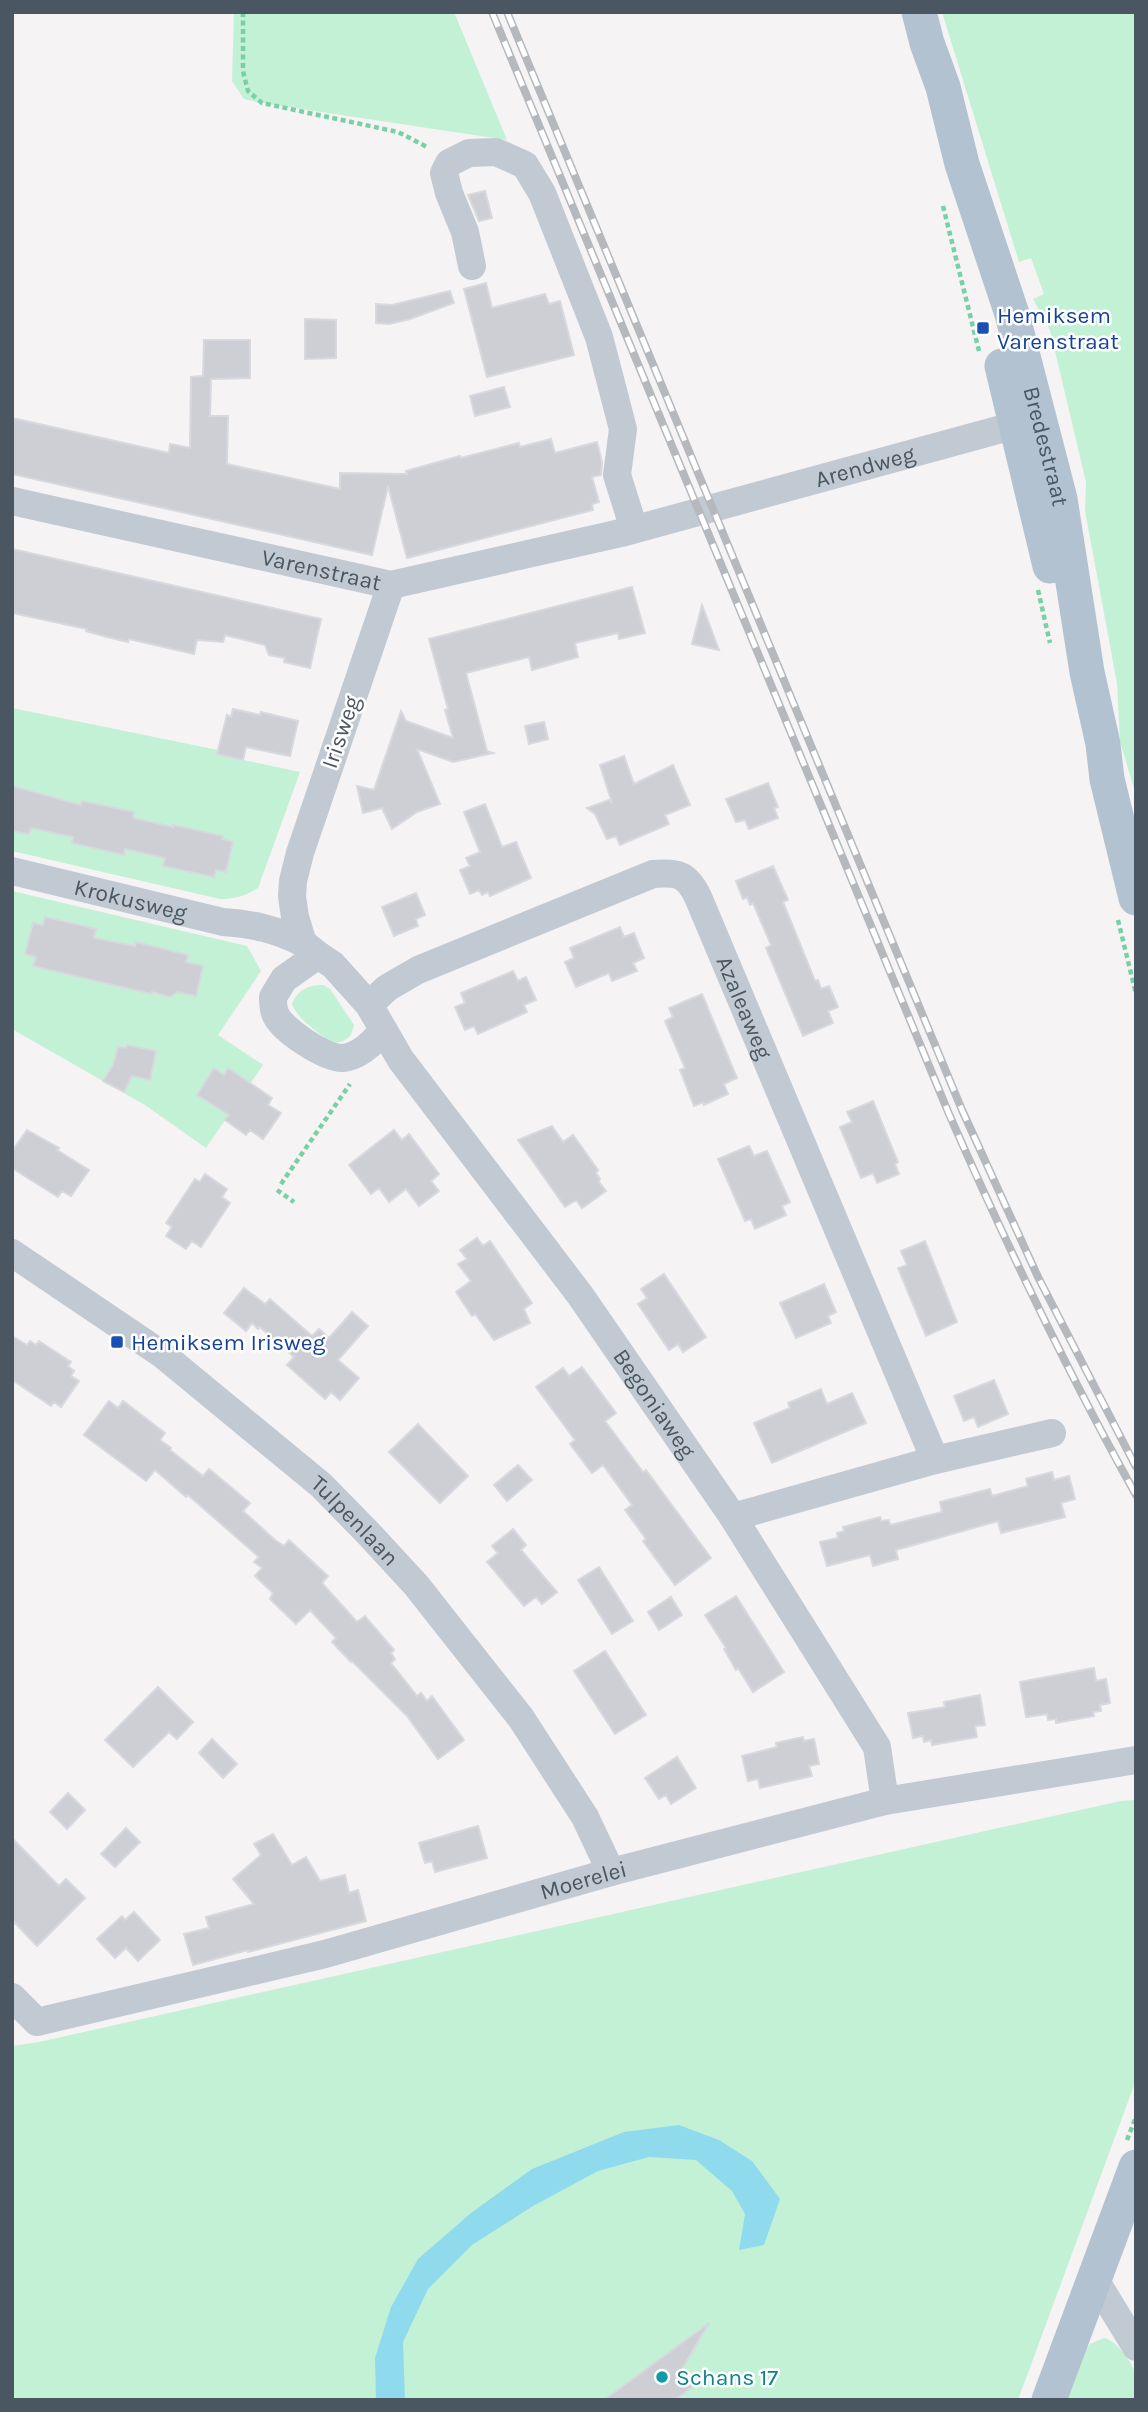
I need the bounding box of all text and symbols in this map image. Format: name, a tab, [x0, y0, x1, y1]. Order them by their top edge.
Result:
place label: Hemiksem Varenstraat	[997, 302, 1119, 355]
marker: Hemiksem Varenstraat	[975, 320, 991, 336]
street label: Bredestraat	[1018, 383, 1074, 508]
street label: Arendweg	[812, 440, 918, 493]
street label: Varenstraat	[259, 543, 384, 596]
street label: Irisweg	[316, 692, 366, 772]
street label: Krokusweg	[71, 873, 190, 926]
street label: Azaleaweg	[711, 952, 778, 1063]
place label: Hemiksem Irisweg	[131, 1329, 326, 1356]
marker: Hemiksem Irisweg	[109, 1334, 125, 1350]
street label: Begoniaweg	[608, 1344, 702, 1463]
street label: Tulpenlaan	[306, 1469, 405, 1571]
street label: Moerelei	[537, 1855, 630, 1905]
place label: Schans 17	[676, 2364, 778, 2391]
marker: Schans 17	[654, 2369, 670, 2385]

